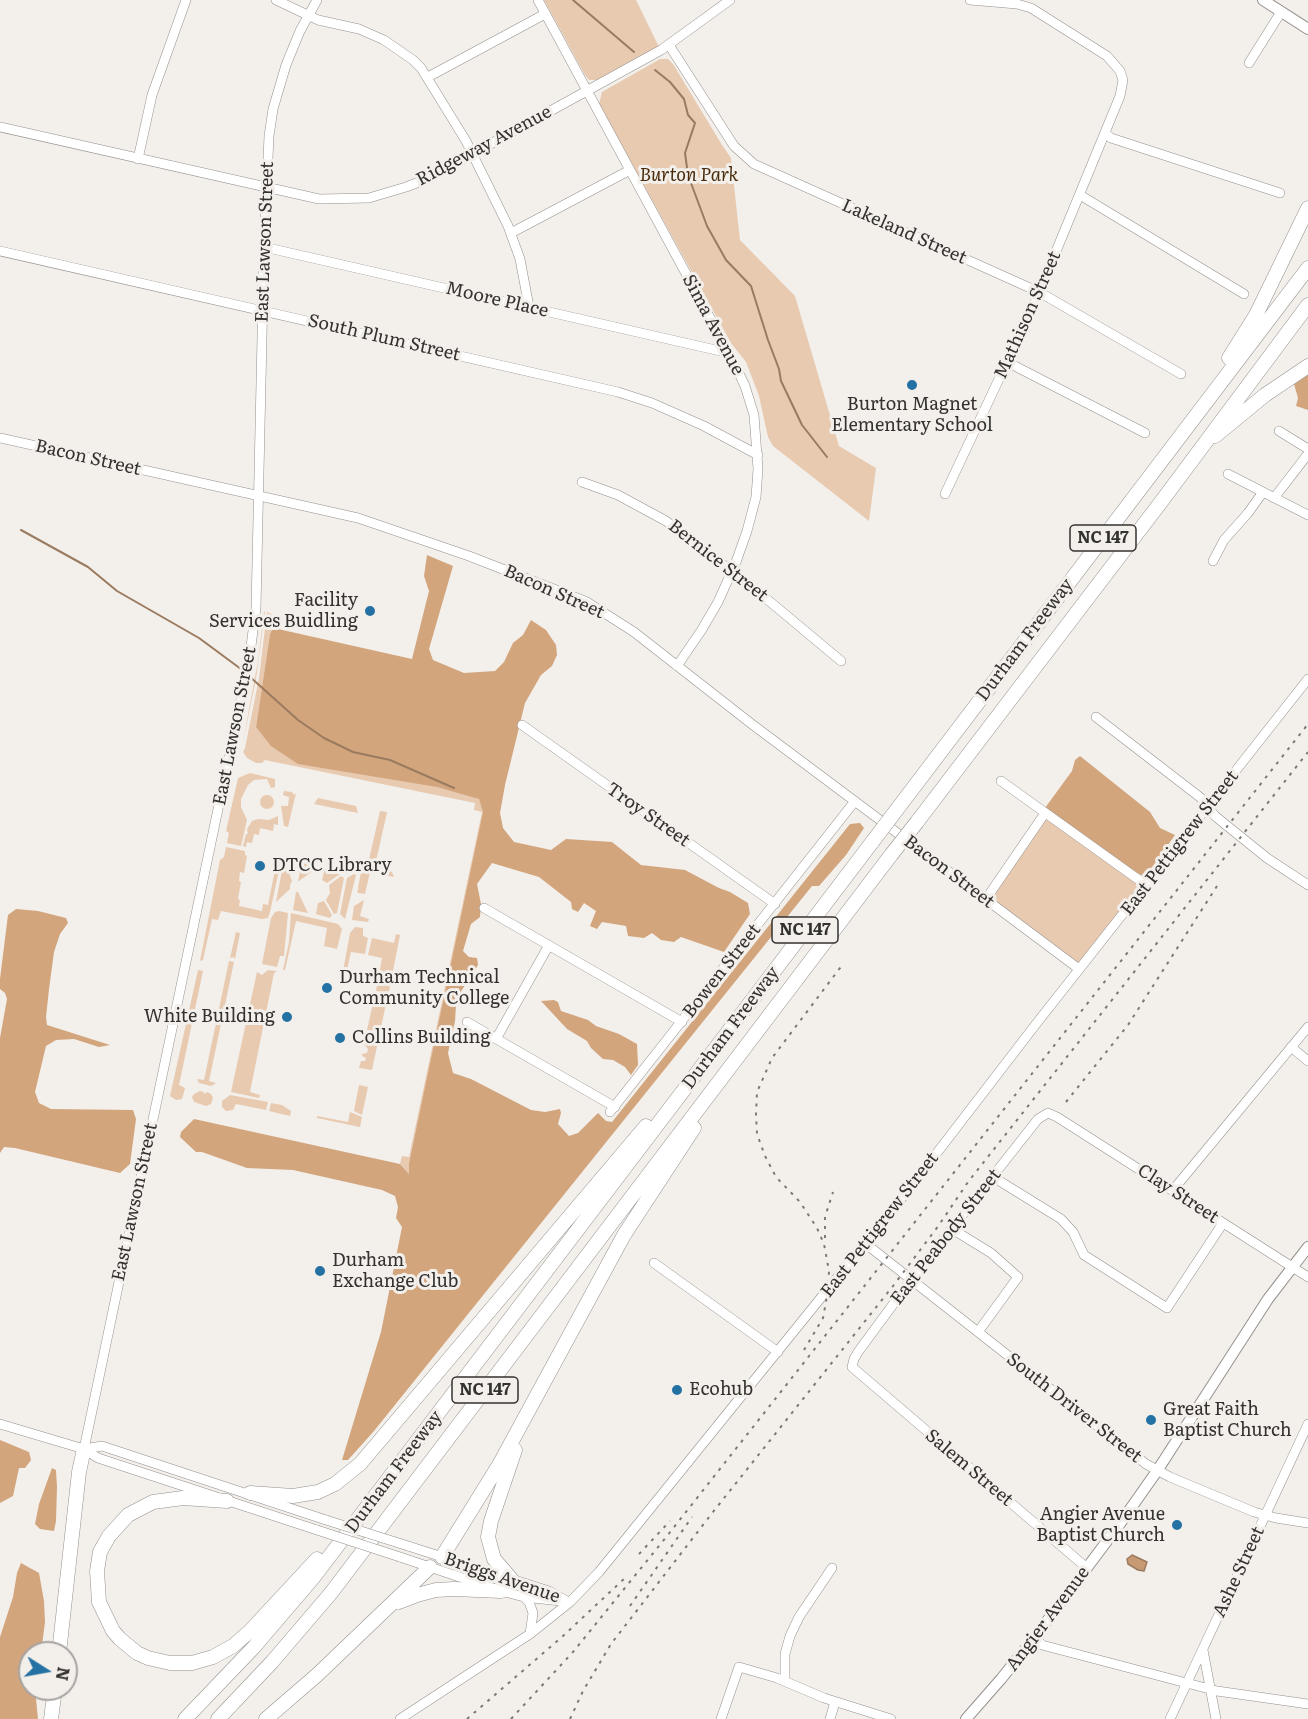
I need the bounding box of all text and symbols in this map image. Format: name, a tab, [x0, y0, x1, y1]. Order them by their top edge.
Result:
street label: Ridgeway Avenue	[413, 101, 555, 191]
street label: East Lawson Street	[251, 161, 279, 323]
park label: Burton Park	[640, 165, 738, 187]
street label: Lakeland Street	[838, 195, 970, 269]
street label: Mathison Street	[990, 248, 1066, 382]
street label: Sima Avenue	[677, 271, 749, 379]
street label: Moore Place	[444, 278, 550, 322]
street label: South Plum Street	[306, 310, 462, 366]
marker: Burton Magnet Elementary School	[905, 378, 919, 392]
place label: Burton Magnet Elementary School	[831, 394, 993, 436]
street label: Bacon Street	[33, 435, 143, 481]
street label: Bernice Street	[664, 515, 772, 607]
road number: NC 147	[1070, 525, 1136, 551]
street label: Bacon Street	[500, 560, 608, 624]
street label: Durham Freeway	[972, 574, 1078, 706]
place label: Facility Services Buidling	[209, 590, 358, 632]
marker: Facility Services Buidling	[363, 604, 377, 618]
street label: East Lawson Street	[209, 645, 261, 807]
street label: East Pettigrew Street	[1117, 766, 1243, 920]
street label: Troy Street	[602, 778, 694, 852]
street label: Bacon Street	[899, 831, 999, 913]
place label: DTCC Library	[272, 855, 392, 877]
marker: DTCC Library	[253, 859, 267, 873]
road number: NC 147	[772, 917, 838, 943]
street label: Bowen Street	[679, 920, 765, 1022]
street label: Durham Freeway	[678, 962, 784, 1094]
place label: Durham Technical Community College	[339, 967, 509, 1010]
marker: Durham Technical Community College	[320, 981, 334, 995]
place label: White Building	[144, 1006, 275, 1028]
marker: White Building	[280, 1010, 294, 1024]
place label: Collins Building	[352, 1027, 490, 1049]
marker: Collins Building	[333, 1031, 347, 1045]
street label: East Lawson Street	[108, 1121, 162, 1283]
street label: East Pettigrew Street	[817, 1148, 943, 1302]
street label: Clay Street	[1133, 1160, 1223, 1228]
street label: East Peabody Street	[886, 1165, 1006, 1309]
place label: Durham Exchange Club	[332, 1250, 458, 1292]
marker: Durham Exchange Club	[313, 1264, 327, 1278]
street label: South Driver Street	[1002, 1349, 1146, 1467]
road number: NC 147	[452, 1377, 518, 1403]
place label: Ecohub	[689, 1379, 753, 1401]
marker: Ecohub	[670, 1383, 684, 1397]
place label: Great Faith Baptist Church	[1163, 1399, 1292, 1442]
street label: Durham Freeway	[341, 1406, 447, 1538]
marker: Great Faith Baptist Church	[1144, 1413, 1158, 1427]
street label: Salem Street	[921, 1425, 1017, 1511]
place label: Angier Avenue Baptist Church	[1036, 1504, 1165, 1546]
marker: Angier Avenue Baptist Church	[1170, 1518, 1184, 1532]
street label: Ashe Street	[1209, 1523, 1269, 1621]
street label: Briggs Avenue	[441, 1548, 563, 1608]
street label: Angier Avenue	[1002, 1562, 1094, 1676]
north arrow	[18, 1641, 78, 1701]
text: N	[51, 1665, 77, 1683]

